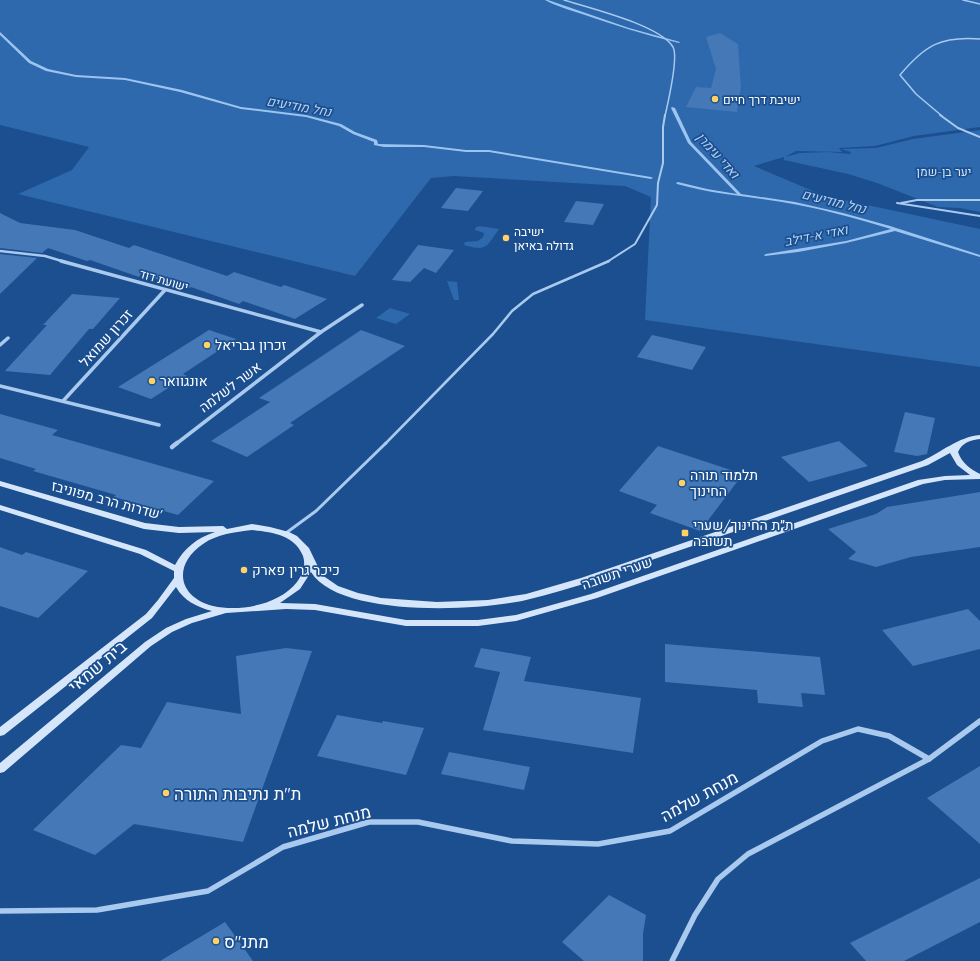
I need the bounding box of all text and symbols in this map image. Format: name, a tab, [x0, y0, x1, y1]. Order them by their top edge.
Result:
water label: נחל מודיעים	[265, 92, 334, 120]
place label: ישיבת דרך חיים	[723, 92, 800, 107]
marker: ישיבת דרך חיים	[710, 94, 720, 104]
water label: ואדי עימרן	[693, 129, 744, 182]
park label: יער בן-שמן	[917, 164, 971, 179]
water label: נחל מודיעים	[800, 185, 869, 217]
water label: ואדי א-דילב	[783, 221, 850, 249]
place label: ישיבה גדולה באיאן	[514, 224, 574, 253]
marker: ישיבה גדולה באיאן	[501, 233, 511, 243]
street label: ישועת דוד	[138, 266, 190, 294]
street label: זכרון שמואל	[75, 305, 137, 371]
place label: זכרון גבריאל	[215, 336, 286, 354]
marker: זכרון גבריאל	[202, 340, 212, 350]
street label: אשר לשלמה	[195, 358, 265, 416]
place label: אונגוואר	[160, 372, 208, 390]
marker: אונגוואר	[147, 376, 157, 386]
place label: תלמוד תורה החינוך	[690, 466, 758, 500]
street label: שדרות הרב מפוניבז'	[49, 477, 165, 524]
marker: תלמוד תורה החינוך	[677, 478, 687, 488]
place label: ת״ת החינוך/שערי תשובה	[693, 516, 794, 550]
marker: ת״ת החינוך/שערי תשובה	[680, 528, 690, 538]
street label: שערי תשובה	[579, 552, 655, 594]
place label: כיכר גרין פארק	[252, 561, 340, 579]
marker: כיכר גרין פארק	[239, 565, 249, 575]
street label: בית שמאי	[64, 636, 130, 696]
street label: מנחת שלמה	[657, 766, 741, 826]
place label: ת"ת נתיבות התורה	[174, 783, 301, 804]
marker: ת"ת נתיבות התורה	[161, 788, 171, 798]
street label: מנחת שלמה	[285, 800, 373, 842]
place label: מתנ"ס	[224, 931, 269, 952]
marker: מתנ"ס	[211, 936, 221, 946]

